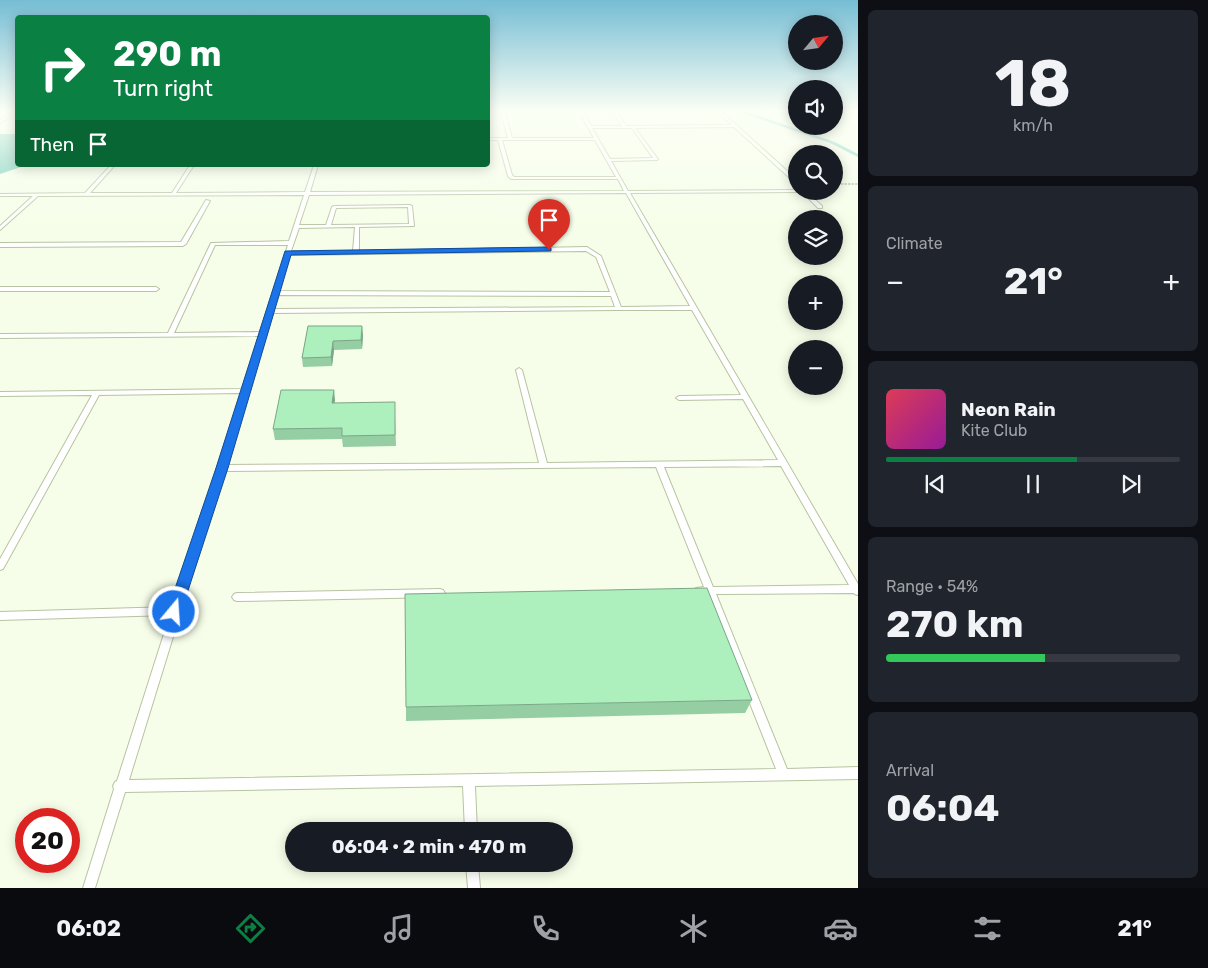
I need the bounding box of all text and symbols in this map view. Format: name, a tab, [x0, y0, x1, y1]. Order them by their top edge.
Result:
north arrow	[788, 15, 842, 70]
map controls	[788, 15, 843, 395]
text: 290 m	[113, 33, 222, 75]
icon: right	[30, 35, 95, 100]
text: 18	[995, 45, 1071, 122]
text: Turn right	[113, 75, 213, 102]
button: sound	[788, 80, 843, 135]
text: km/h	[1013, 116, 1053, 135]
icon: arrive	[84, 130, 112, 158]
text: Then	[30, 133, 74, 156]
button: search	[788, 145, 843, 200]
pin	[528, 199, 570, 250]
icon: arrive	[535, 206, 563, 234]
button: layers	[788, 210, 843, 265]
text: Climate	[886, 234, 943, 253]
text: 21°	[1004, 258, 1063, 304]
text: −	[886, 265, 904, 298]
text: +	[1163, 265, 1180, 298]
button: +	[788, 275, 843, 330]
button: −	[788, 340, 843, 395]
text: Neon Rain	[961, 398, 1056, 421]
text: Kite Club	[961, 421, 1027, 440]
icon: previous	[921, 470, 949, 498]
icon: pause	[1019, 470, 1047, 498]
icon: next	[1117, 470, 1145, 498]
text: Range · 54%	[886, 577, 978, 596]
position arrow	[147, 585, 199, 637]
text: 270 km	[886, 601, 1023, 647]
text: Arrival	[886, 761, 934, 780]
text: 06:04	[886, 785, 999, 831]
speed limit sign: 20	[15, 808, 80, 873]
text: 06:04 · 2 min · 470 m	[332, 835, 526, 858]
icon: directions	[233, 911, 268, 946]
icon: music	[381, 911, 416, 946]
icon: phone	[528, 911, 563, 946]
icon: climate	[676, 911, 711, 946]
icon: car	[823, 911, 858, 946]
icon: filters	[970, 911, 1005, 946]
text: 06:02	[56, 915, 121, 942]
text: 21°	[1118, 915, 1152, 942]

